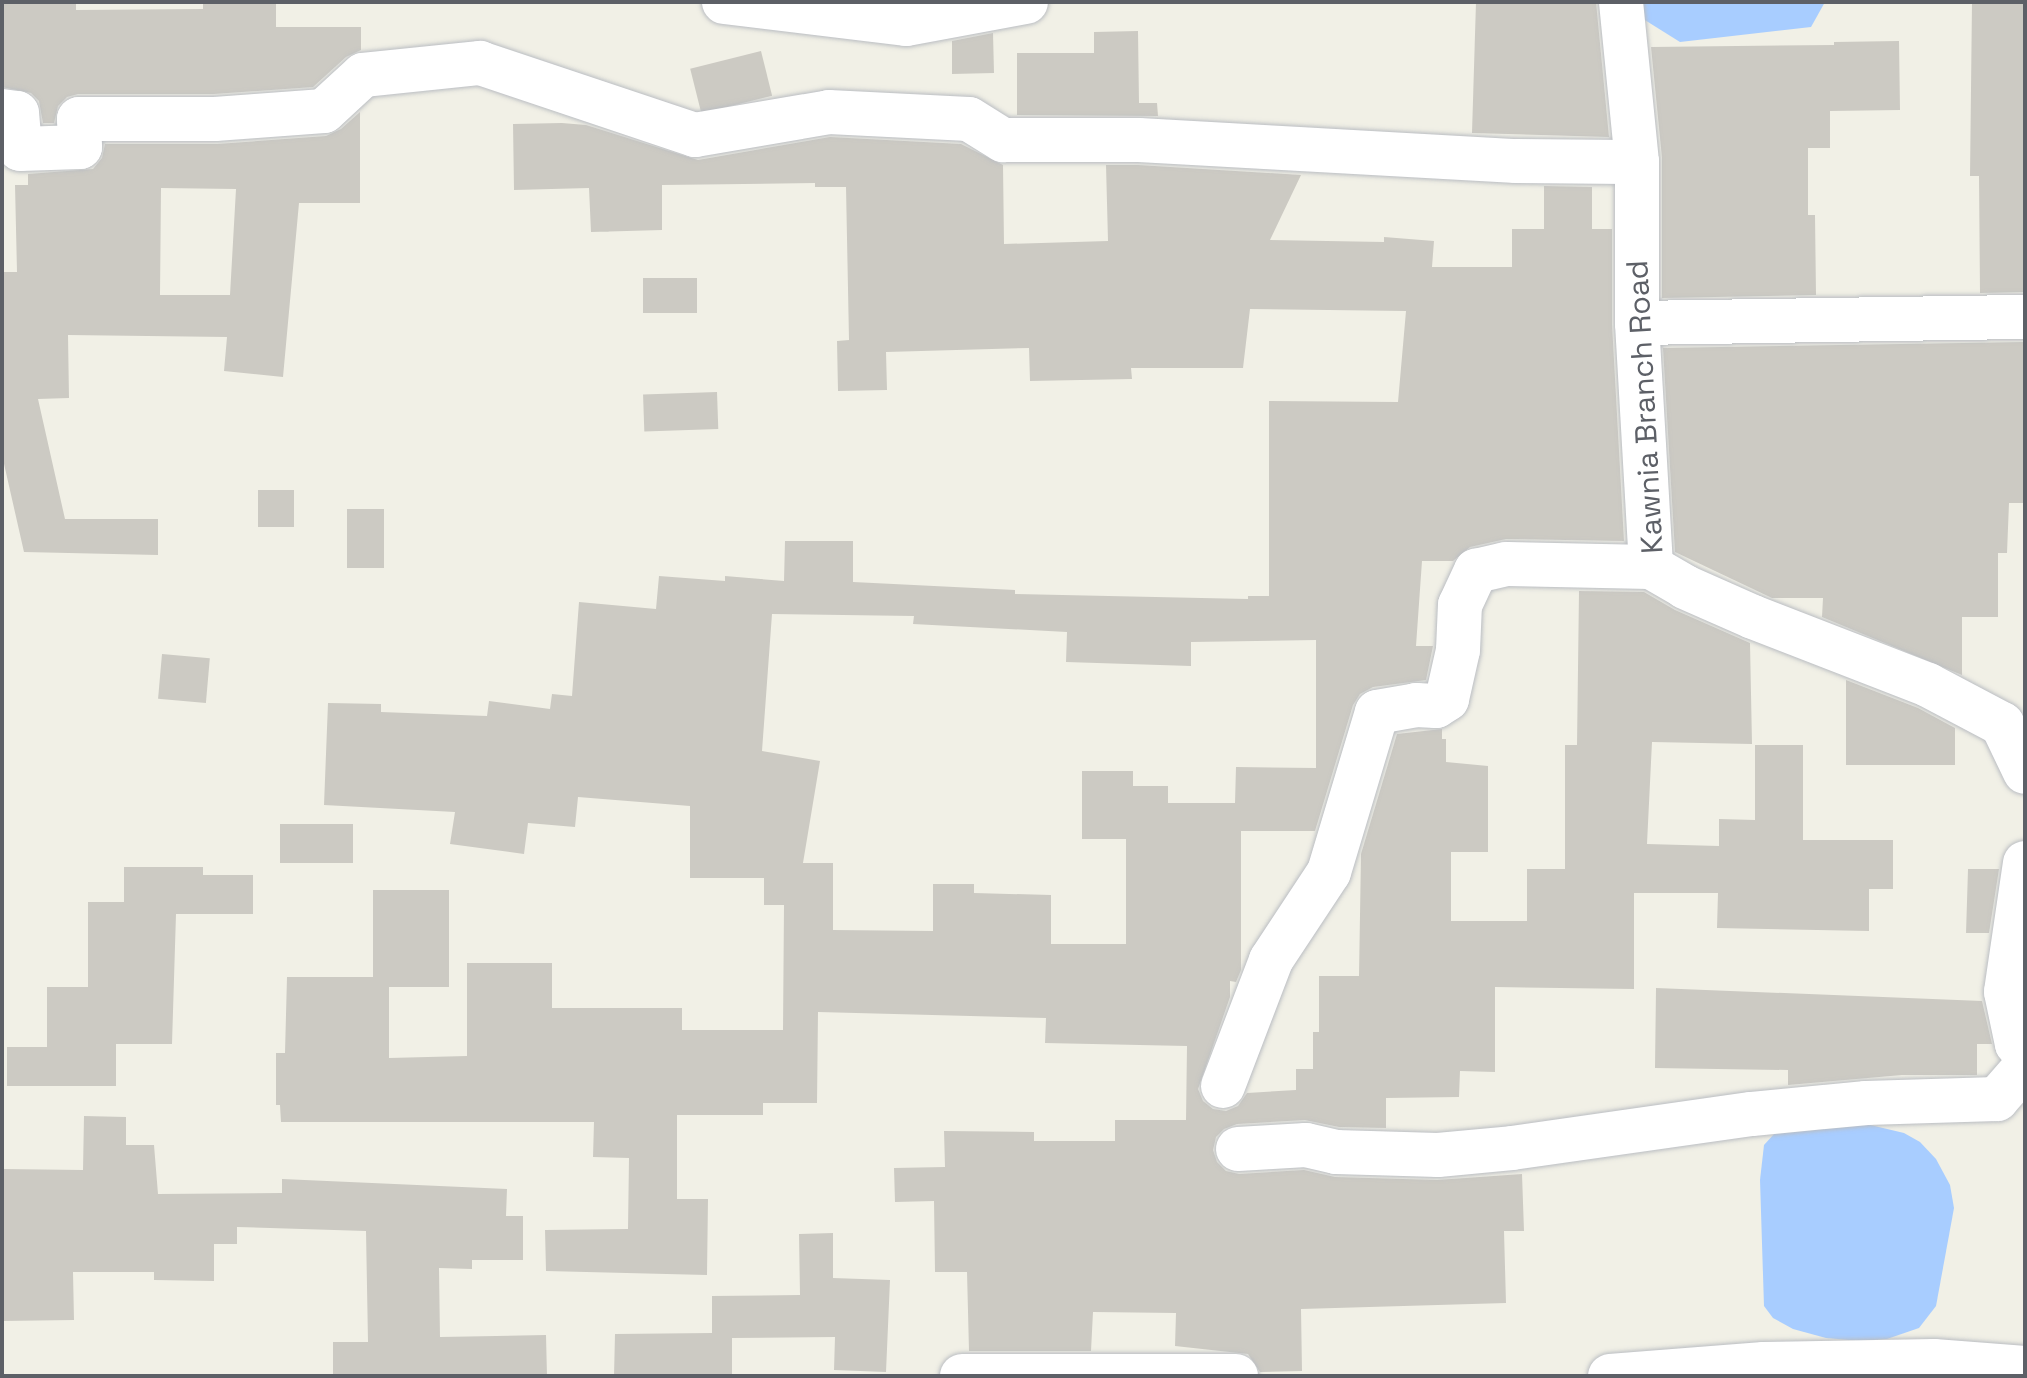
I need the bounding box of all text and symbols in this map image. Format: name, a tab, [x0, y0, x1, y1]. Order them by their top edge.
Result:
street label: Kawnia Branch Road	[1619, 259, 1671, 555]

